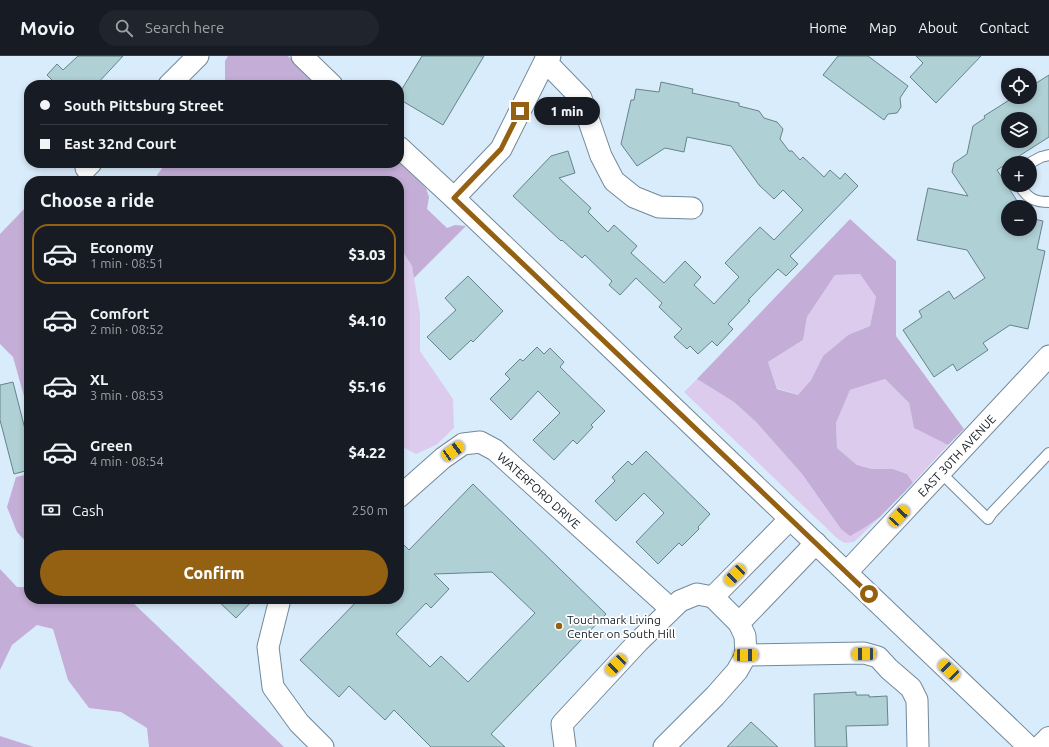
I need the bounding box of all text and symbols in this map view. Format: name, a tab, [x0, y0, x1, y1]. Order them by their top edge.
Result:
search box	[99, 10, 379, 46]
text: Movio	[20, 17, 75, 39]
icon: search	[113, 17, 135, 39]
text: Search here	[145, 19, 224, 36]
text: Home	[809, 20, 847, 36]
text: Map	[869, 20, 897, 36]
text: About	[919, 20, 958, 36]
text: Contact	[980, 20, 1029, 36]
map controls	[1001, 68, 1037, 236]
button: locate	[1001, 68, 1037, 104]
text: South Pittsburg Street	[64, 97, 224, 114]
callout: 1 min	[534, 97, 600, 125]
route end	[511, 102, 529, 120]
text: 1 min	[550, 104, 584, 118]
button: layers	[1001, 112, 1037, 148]
text: East 32nd Court	[64, 135, 176, 152]
button: +	[1001, 156, 1037, 192]
text: Choose a ride	[40, 190, 154, 210]
button: −	[1001, 200, 1037, 236]
icon: car	[42, 236, 78, 272]
text: Economy	[90, 239, 154, 256]
text: $3.03	[348, 246, 386, 263]
text: 1 min · 08:51	[90, 256, 164, 270]
icon: car	[42, 302, 78, 338]
text: Comfort	[90, 305, 149, 322]
text: $4.10	[348, 312, 386, 329]
text: 2 min · 08:52	[90, 322, 164, 336]
icon: car	[42, 368, 78, 404]
text: XL	[90, 371, 108, 388]
text: $5.16	[348, 378, 386, 395]
text: 3 min · 08:53	[90, 388, 164, 402]
street label: EAST 30TH AVENUE	[915, 411, 998, 499]
icon: car	[42, 434, 78, 470]
text: Green	[90, 437, 132, 454]
car	[440, 439, 466, 463]
text: $4.22	[348, 444, 386, 461]
street label: WATERFORD DRIVE	[495, 449, 583, 531]
text: 4 min · 08:54	[90, 454, 164, 468]
icon: cash	[40, 499, 62, 521]
text: Cash	[72, 502, 104, 519]
text: 250 m	[352, 503, 388, 517]
car	[886, 503, 912, 529]
button: Confirm	[40, 550, 388, 596]
car	[722, 562, 748, 588]
route start	[860, 585, 878, 603]
place label: Touchmark Living Center on South Hill	[567, 613, 675, 640]
marker: Touchmark Living Center on South Hill	[554, 621, 564, 631]
car	[852, 648, 876, 660]
car	[734, 649, 758, 661]
car	[603, 652, 629, 678]
car	[936, 657, 962, 683]

